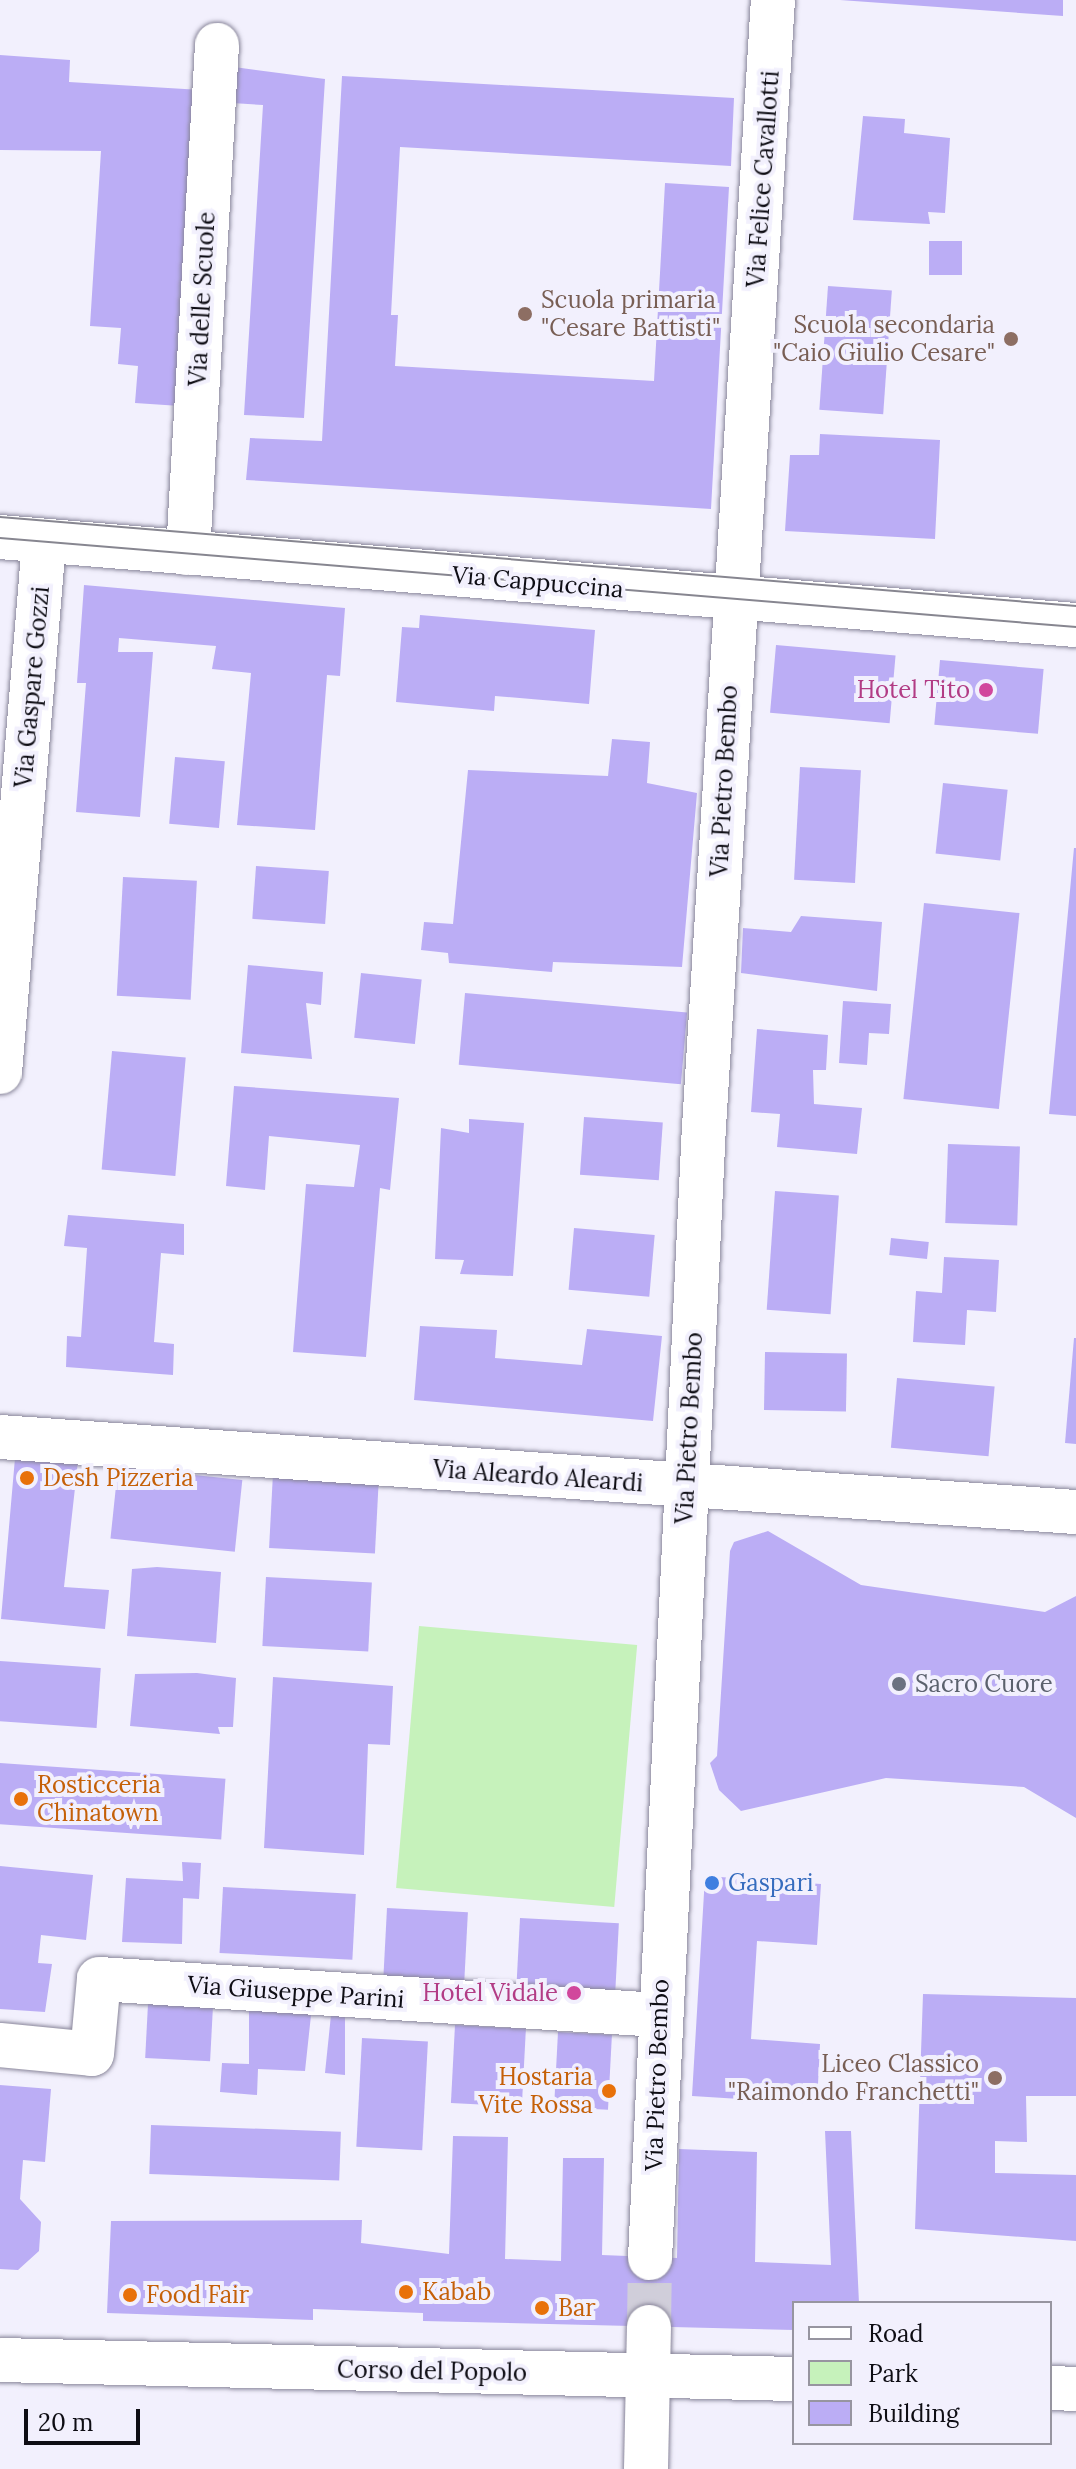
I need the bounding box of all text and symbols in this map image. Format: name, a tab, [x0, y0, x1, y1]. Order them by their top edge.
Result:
street label: Via Felice Cavallotti	[741, 69, 785, 289]
street label: Via delle Scuole	[183, 211, 221, 387]
place label: Scuola primaria "Cesare Battisti"	[541, 286, 720, 342]
marker: Scuola primaria "Cesare Battisti"	[516, 305, 534, 323]
place label: Scuola secondaria "Caio Giulio Cesare"	[773, 311, 995, 367]
marker: Scuola secondaria "Caio Giulio Cesare"	[1002, 330, 1020, 348]
street label: Via Cappuccina	[451, 560, 625, 604]
street label: Via Gaspare Gozzi	[9, 585, 55, 789]
place label: Hotel Tito	[857, 676, 970, 704]
marker: Hotel Tito	[977, 681, 995, 699]
street label: Via Pietro Bembo	[705, 684, 743, 878]
street label: Via Pietro Bembo	[670, 1331, 708, 1525]
street label: Via Aleardo Aleardi	[432, 1454, 644, 1498]
place label: Desh Pizzeria	[43, 1464, 194, 1492]
marker: Desh Pizzeria	[18, 1469, 36, 1487]
place label: Sacro Cuore	[915, 1670, 1053, 1698]
marker: Sacro Cuore	[890, 1675, 908, 1693]
place label: Rosticceria Chinatown	[37, 1771, 161, 1827]
marker: Rosticceria Chinatown	[12, 1790, 30, 1808]
place label: Gaspari	[728, 1869, 814, 1897]
marker: Gaspari	[703, 1874, 721, 1892]
street label: Via Giuseppe Parini	[187, 1970, 405, 2014]
street label: Via Pietro Bembo	[639, 1978, 675, 2172]
place label: Hotel Vidale	[422, 1979, 558, 2007]
marker: Hotel Vidale	[565, 1984, 583, 2002]
place label: Liceo Classico "Raimondo Franchetti"	[728, 2050, 979, 2106]
place label: Hostaria Vite Rossa	[478, 2063, 593, 2119]
marker: Liceo Classico "Raimondo Franchetti"	[986, 2069, 1004, 2087]
marker: Hostaria Vite Rossa	[600, 2082, 618, 2100]
place label: Kabab	[422, 2278, 491, 2306]
place label: Food Fair	[146, 2281, 249, 2309]
marker: Kabab	[397, 2283, 415, 2301]
marker: Food Fair	[121, 2286, 139, 2304]
place label: Bar	[558, 2294, 596, 2322]
marker: Bar	[533, 2299, 551, 2317]
legend	[792, 2301, 1052, 2445]
text: Road	[868, 2318, 924, 2349]
street label: Corso del Popolo	[337, 2355, 527, 2387]
text: Park	[868, 2358, 918, 2389]
scale bar	[28, 2393, 144, 2443]
text: Building	[868, 2398, 959, 2429]
text: 20 m	[38, 2407, 94, 2438]

